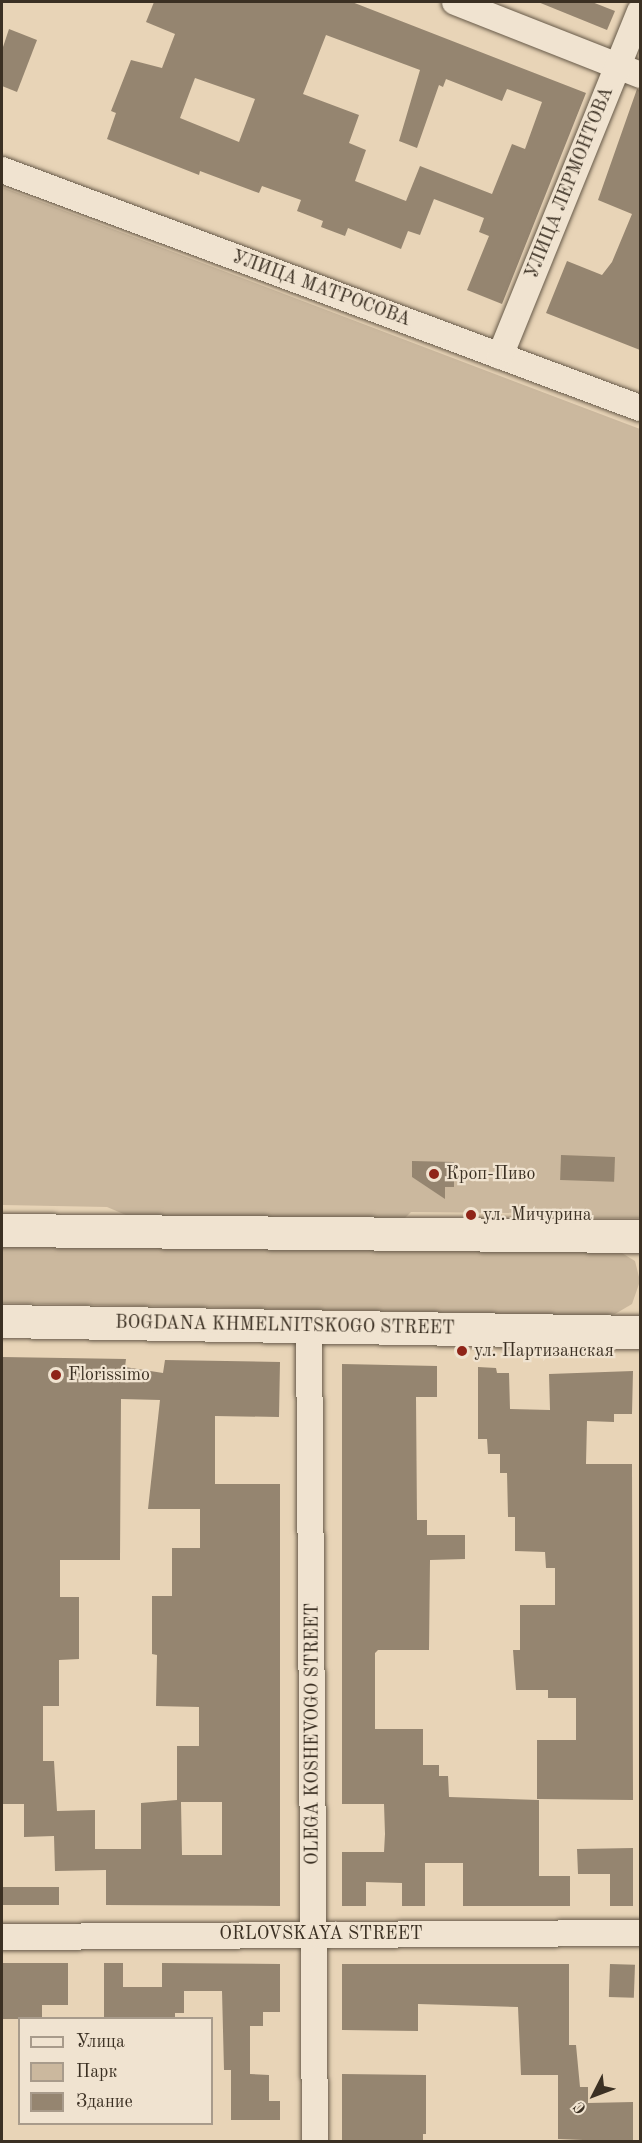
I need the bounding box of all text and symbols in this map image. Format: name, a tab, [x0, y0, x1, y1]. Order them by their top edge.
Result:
street label: УЛИЦА ЛЕРМОНТОВА	[522, 84, 618, 282]
street label: УЛИЦА МАТРОСОВА	[229, 247, 413, 331]
place label: Кроп-Пиво	[446, 1163, 535, 1185]
marker: Кроп-Пиво	[427, 1167, 441, 1181]
place label: ул. Мичурина	[483, 1204, 592, 1226]
marker: ул. Мичурина	[464, 1208, 478, 1222]
street label: BOGDANA KHMELNITSKOGO STREET	[115, 1312, 455, 1340]
place label: ул. Партизанская	[474, 1340, 614, 1362]
marker: ул. Партизанская	[455, 1344, 469, 1358]
place label: Florissimo	[68, 1364, 150, 1386]
marker: Florissimo	[49, 1368, 63, 1382]
street label: OLEGA KOSHEVOGO STREET	[302, 1603, 324, 1865]
street label: ORLOVSKAYA STREET	[219, 1923, 423, 1945]
legend	[18, 2017, 213, 2125]
text: Улица	[76, 2033, 125, 2051]
text: Парк	[76, 2063, 117, 2081]
north arrow	[564, 2065, 624, 2125]
text: Здание	[76, 2093, 133, 2111]
text: С	[571, 2098, 590, 2116]

